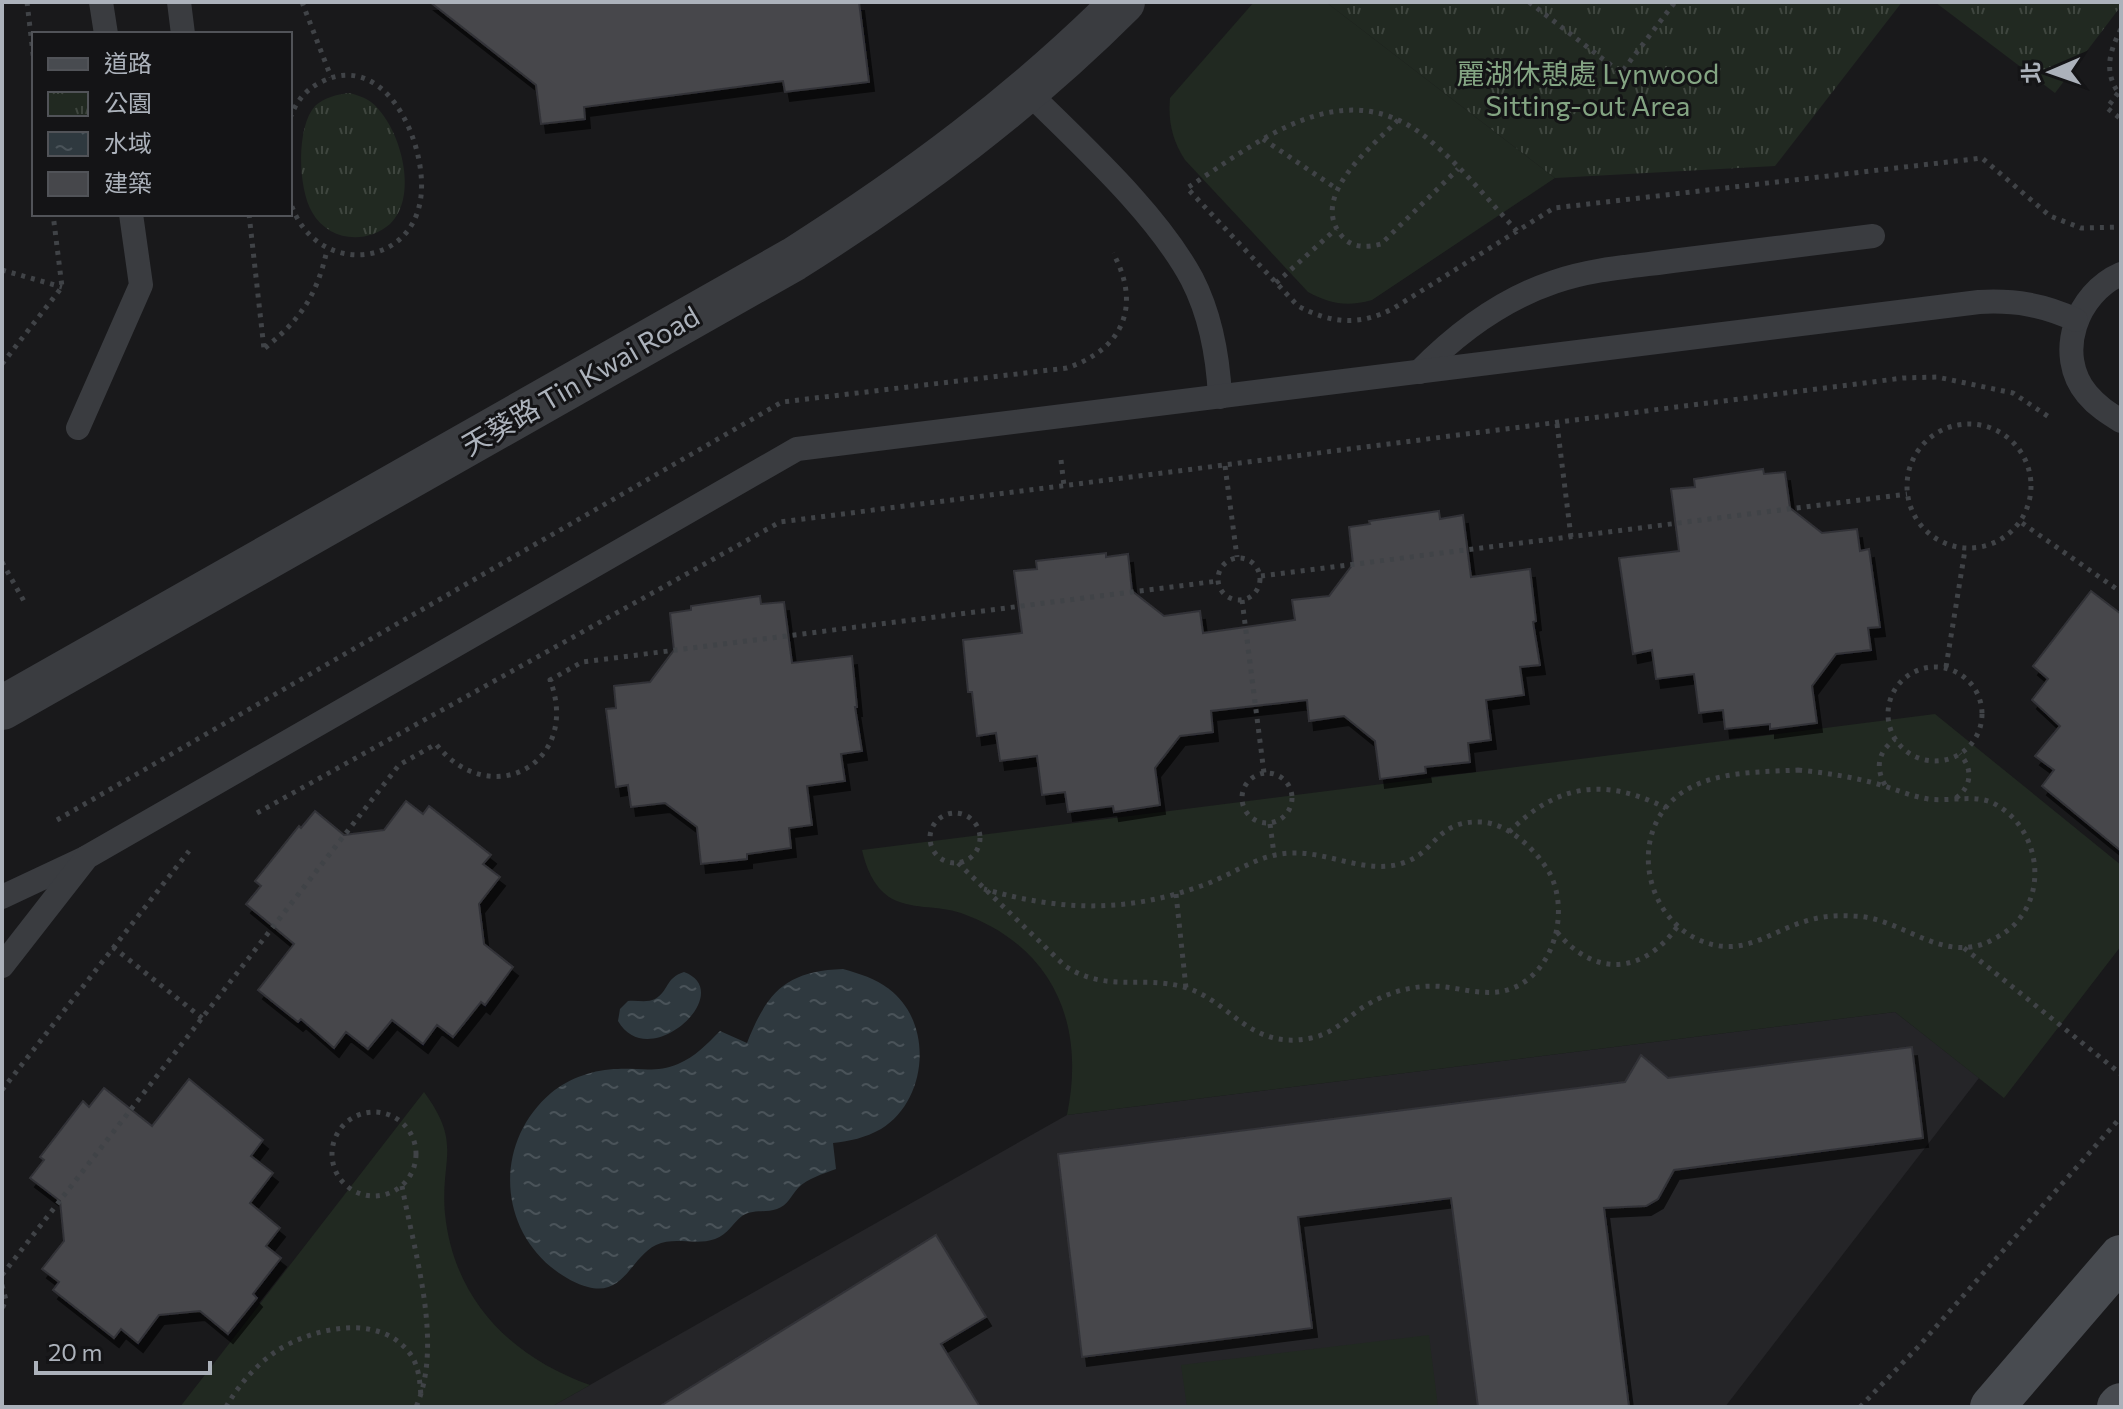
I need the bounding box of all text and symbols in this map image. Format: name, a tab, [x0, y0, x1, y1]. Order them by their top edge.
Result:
legend	[32, 32, 292, 216]
north arrow	[2011, 32, 2091, 112]
text: 道路	[104, 48, 152, 77]
park label: 麗湖休憩處 Lynwood Sitting-out Area	[1457, 56, 1719, 122]
text: 北	[2017, 61, 2044, 84]
text: 公園	[104, 88, 152, 117]
text: 水域	[104, 128, 152, 157]
text: 建築	[104, 168, 152, 197]
street label: 天葵路 Tin Kwai Road	[455, 298, 705, 462]
scale bar	[36, 1325, 210, 1375]
text: 20 m	[48, 1337, 102, 1366]

